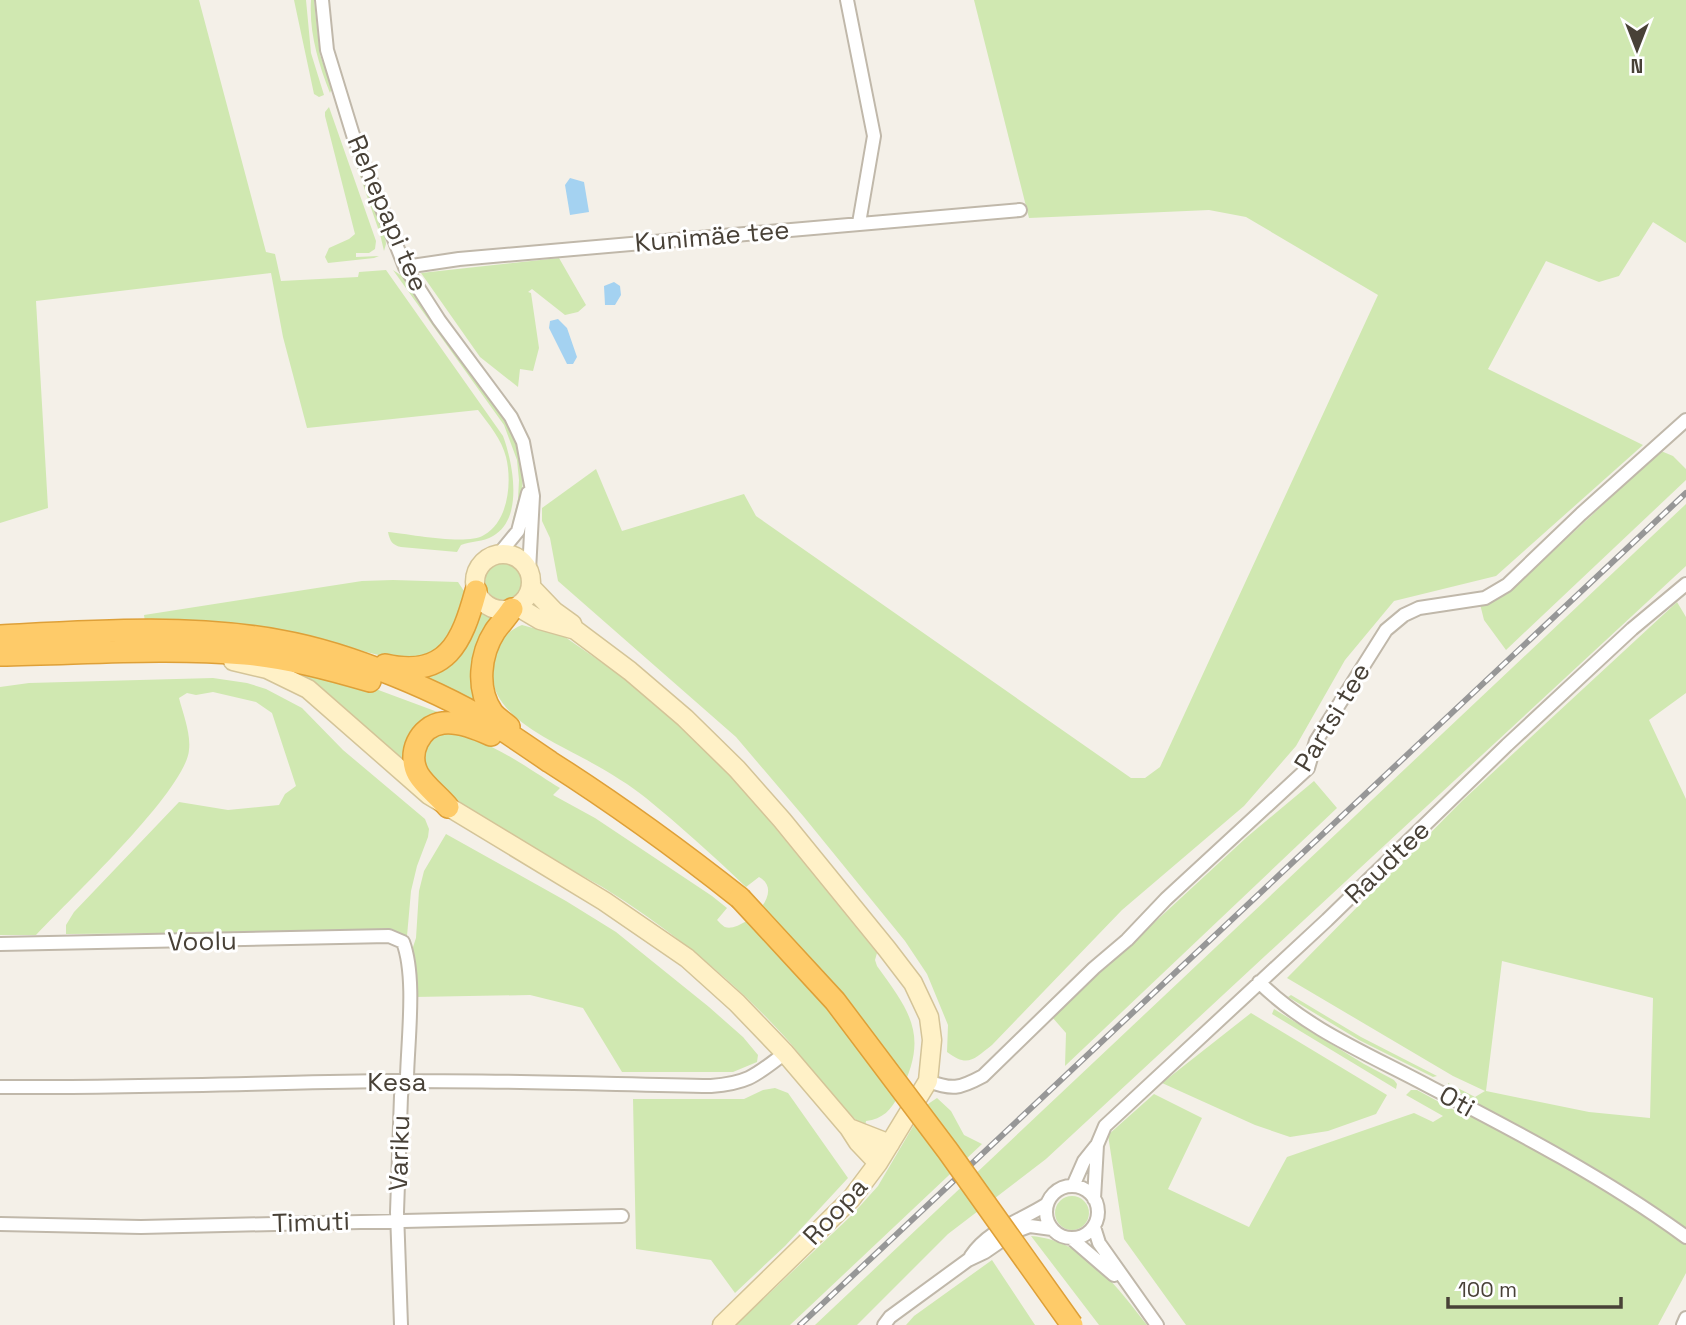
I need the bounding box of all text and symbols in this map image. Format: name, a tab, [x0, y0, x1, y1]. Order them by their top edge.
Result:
north arrow	[1602, 14, 1672, 84]
text: N	[1631, 53, 1643, 78]
street label: Rehepapi tee	[340, 130, 436, 296]
street label: Kunimäe tee	[633, 212, 791, 260]
street label: Partsi tee	[1286, 656, 1378, 778]
street label: Raudtee	[1337, 813, 1437, 911]
street label: Voolu	[167, 923, 237, 959]
street label: Kesa	[367, 1065, 427, 1099]
street label: Oti	[1433, 1077, 1481, 1125]
street label: Variku	[381, 1114, 417, 1192]
street label: Roopa	[795, 1170, 875, 1252]
street label: Timuti	[272, 1204, 350, 1240]
scale bar	[1448, 1266, 1621, 1310]
text: 100 m	[1458, 1276, 1517, 1303]

